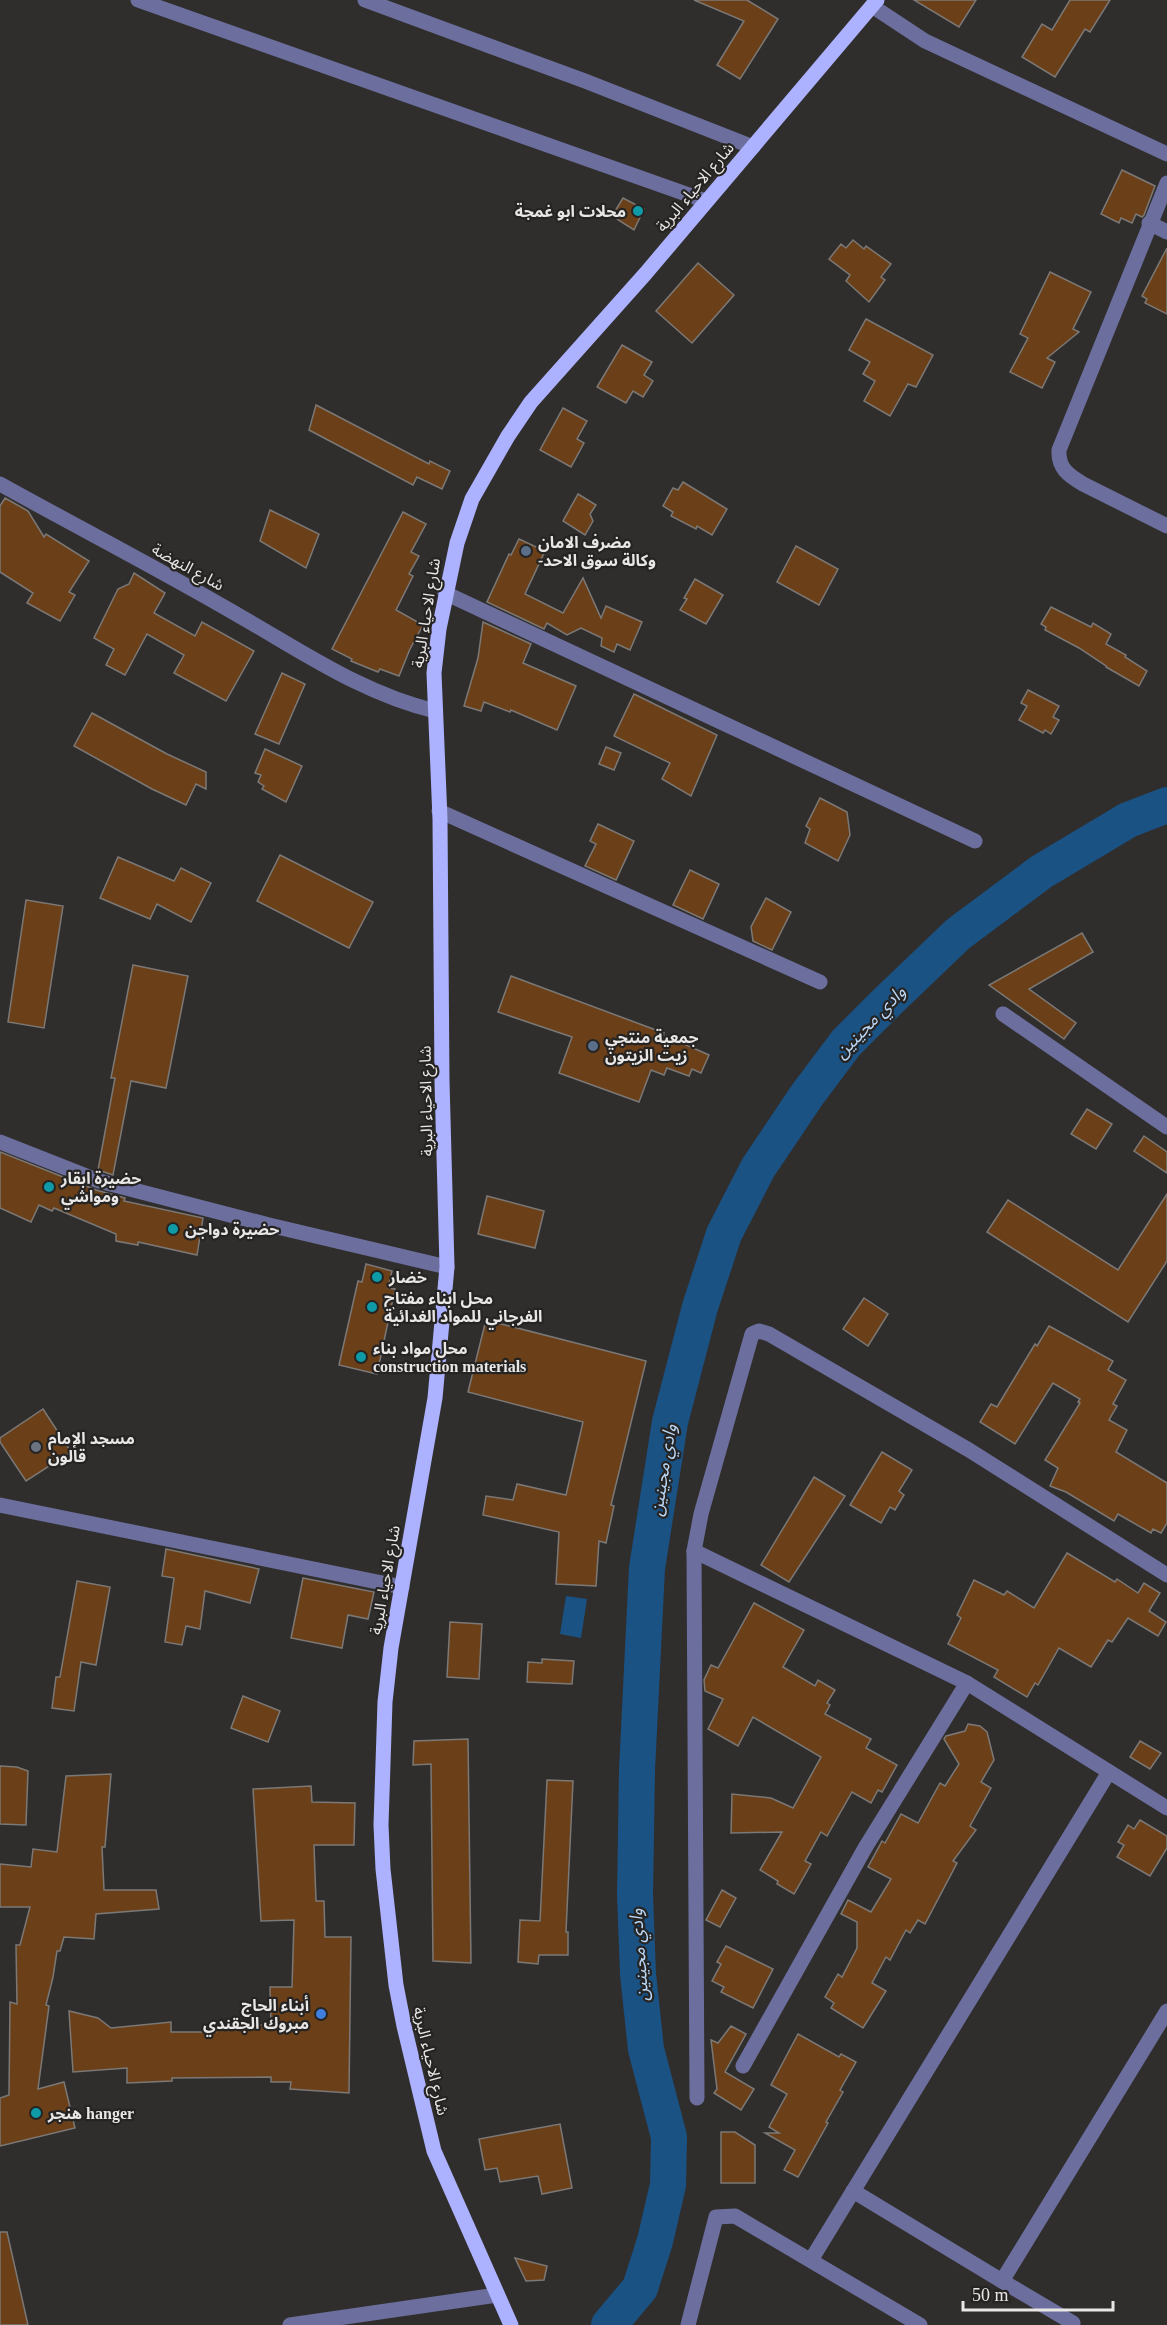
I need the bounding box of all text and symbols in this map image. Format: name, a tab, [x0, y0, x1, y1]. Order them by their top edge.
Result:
street label: شارع الاحياء البرية	[653, 139, 740, 237]
place label: محلات ابو غمجة	[515, 202, 626, 221]
marker: محلات ابو غمجة	[631, 204, 645, 218]
place label: مضرف الامان -وكالة سوق الاحد	[538, 533, 656, 570]
street label: شارع النهضة	[147, 540, 227, 597]
marker: مضرف الامان -وكالة سوق الاحد	[519, 544, 533, 558]
street label: شارع الاحياء البرية	[409, 557, 447, 670]
water label: وادي مجينين	[831, 982, 912, 1065]
place label: جمعية منتجي زيت الزيتون	[605, 1028, 699, 1065]
marker: جمعية منتجي زيت الزيتون	[586, 1039, 600, 1053]
street label: شارع الاحياء البرية	[417, 1045, 439, 1157]
place label: حضيرة ابقار ومواشي	[60, 1170, 141, 1209]
marker: حضيرة ابقار ومواشي	[42, 1180, 56, 1194]
place label: حضيرة دواجن	[185, 1221, 279, 1239]
marker: حضيرة دواجن	[166, 1222, 180, 1236]
place label: خضار	[388, 1269, 427, 1287]
marker: خضار	[370, 1270, 384, 1284]
place label: محل ابناء مفتاح الفرجاني للمواد الغدائية	[384, 1290, 542, 1329]
marker: محل ابناء مفتاح الفرجاني للمواد الغدائية	[365, 1300, 379, 1314]
place label: محل مواد بناء construction materials	[373, 1340, 526, 1375]
marker: محل مواد بناء construction materials	[354, 1350, 368, 1364]
water label: وادي مجينين	[646, 1423, 684, 1518]
place label: مسجد الإمام قالون	[48, 1430, 135, 1466]
marker: مسجد الإمام قالون	[29, 1440, 43, 1454]
street label: شارع الاحياء البرية	[367, 1524, 407, 1637]
water label: وادي مجينين	[626, 1908, 656, 2002]
place label: أبناء الحاج مبروك الجقندي	[203, 1995, 309, 2036]
street label: شارع الاحياء البرية	[406, 2005, 452, 2118]
marker: أبناء الحاج مبروك الجقندي	[314, 2007, 328, 2021]
place label: هنجر hanger	[47, 2105, 134, 2123]
marker: هنجر hanger	[29, 2106, 43, 2120]
scale bar	[963, 2274, 1113, 2312]
text: 50 m	[972, 2285, 1009, 2305]

